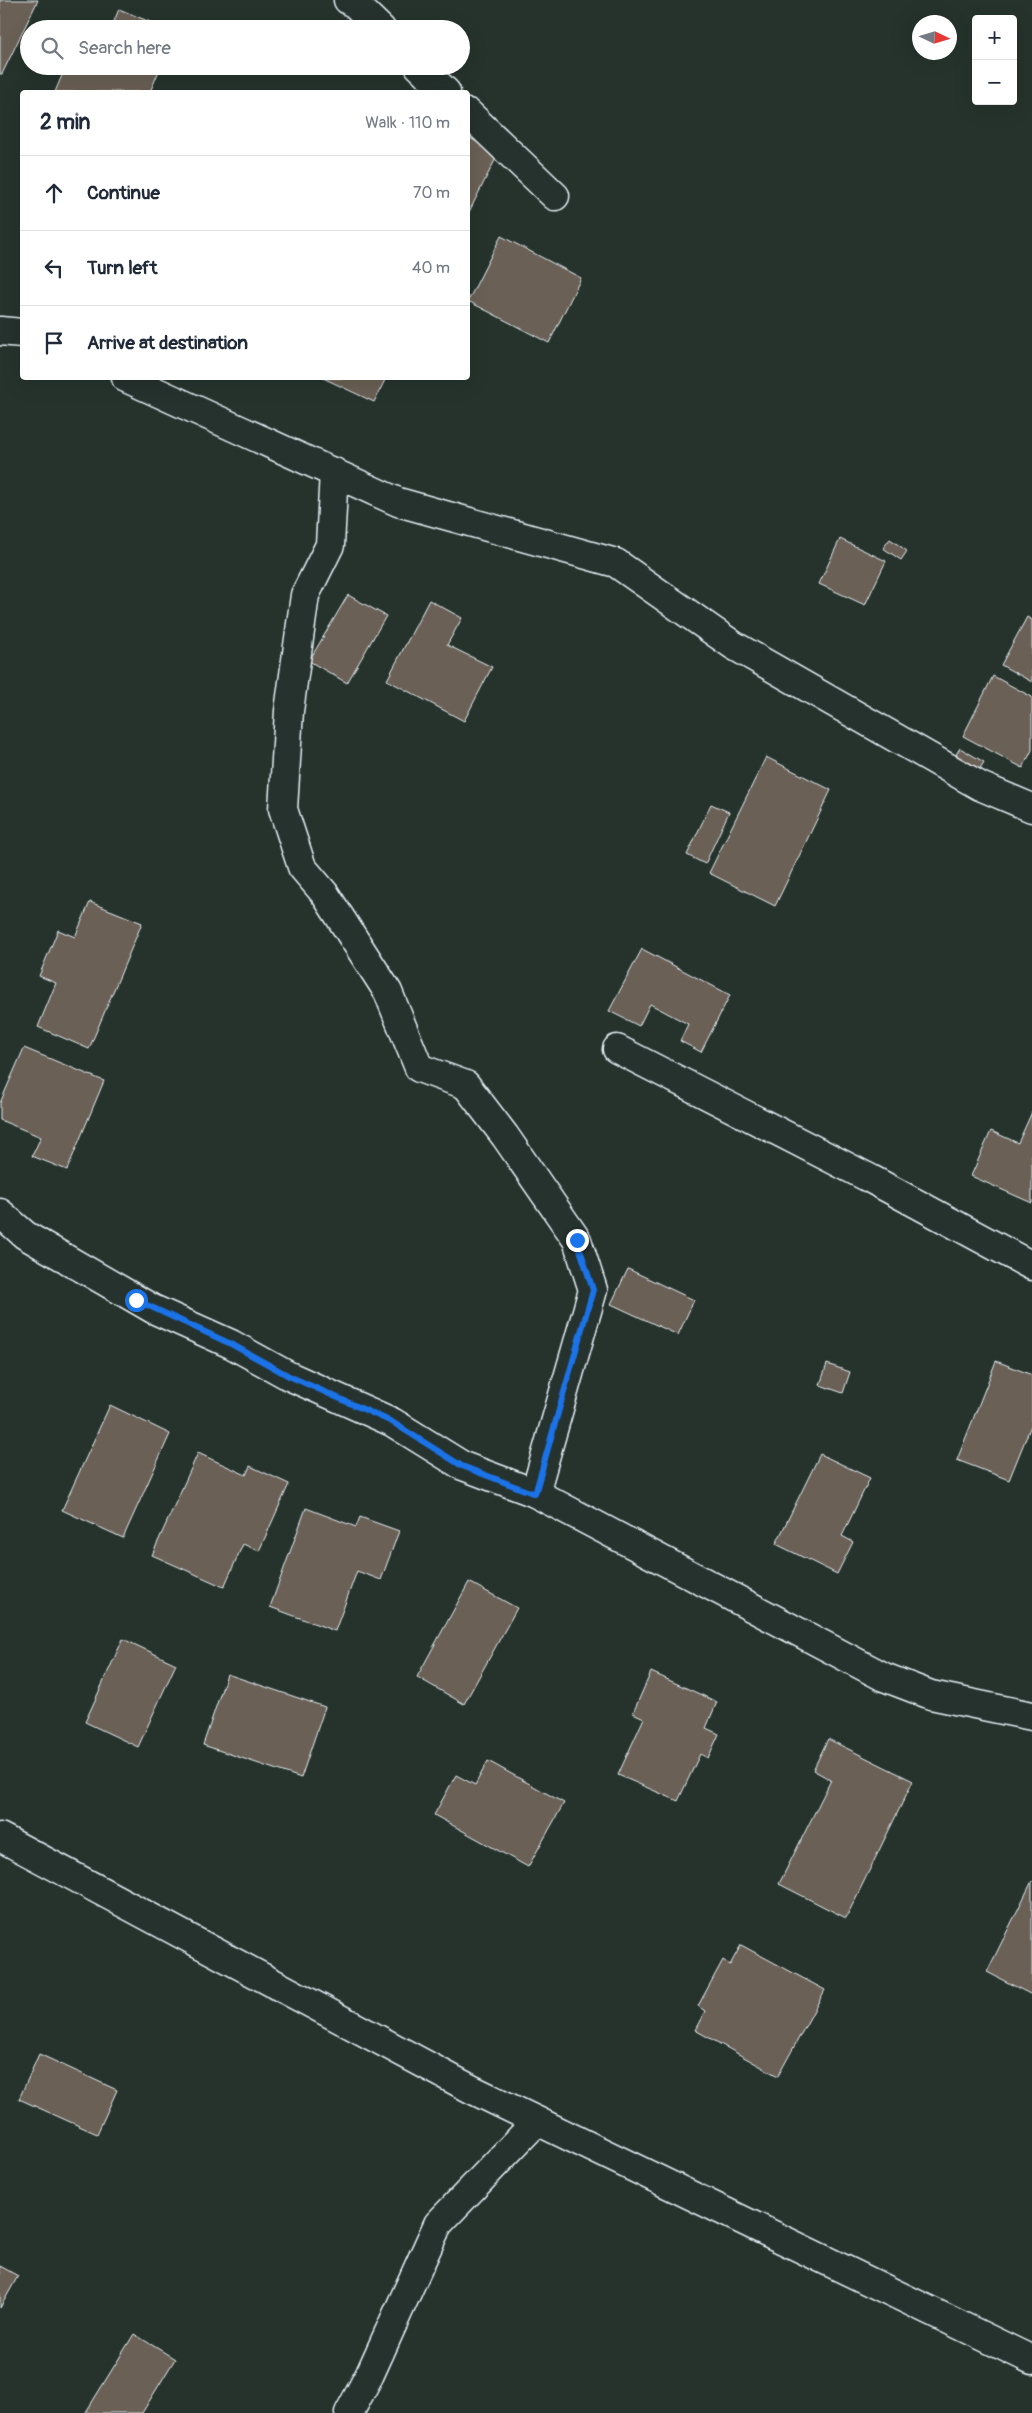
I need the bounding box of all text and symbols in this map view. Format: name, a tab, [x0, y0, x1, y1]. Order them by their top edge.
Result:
north arrow	[912, 15, 957, 60]
map controls	[972, 15, 1017, 105]
button: +	[972, 15, 1017, 60]
search box	[20, 20, 470, 75]
icon: search	[38, 34, 66, 62]
text: Search here	[78, 36, 171, 60]
button: −	[972, 60, 1017, 105]
text: 2 min	[40, 109, 90, 136]
text: Walk · 110 m	[365, 113, 450, 133]
icon: ahead	[40, 179, 68, 207]
text: Continue	[87, 181, 160, 205]
text: 70 m	[413, 183, 450, 203]
icon: left	[40, 254, 68, 282]
text: Turn left	[87, 256, 157, 280]
text: 40 m	[412, 258, 450, 278]
icon: arrive	[40, 329, 68, 357]
text: Arrive at destination	[87, 331, 248, 355]
route end	[566, 1229, 589, 1252]
route start	[125, 1289, 148, 1312]

